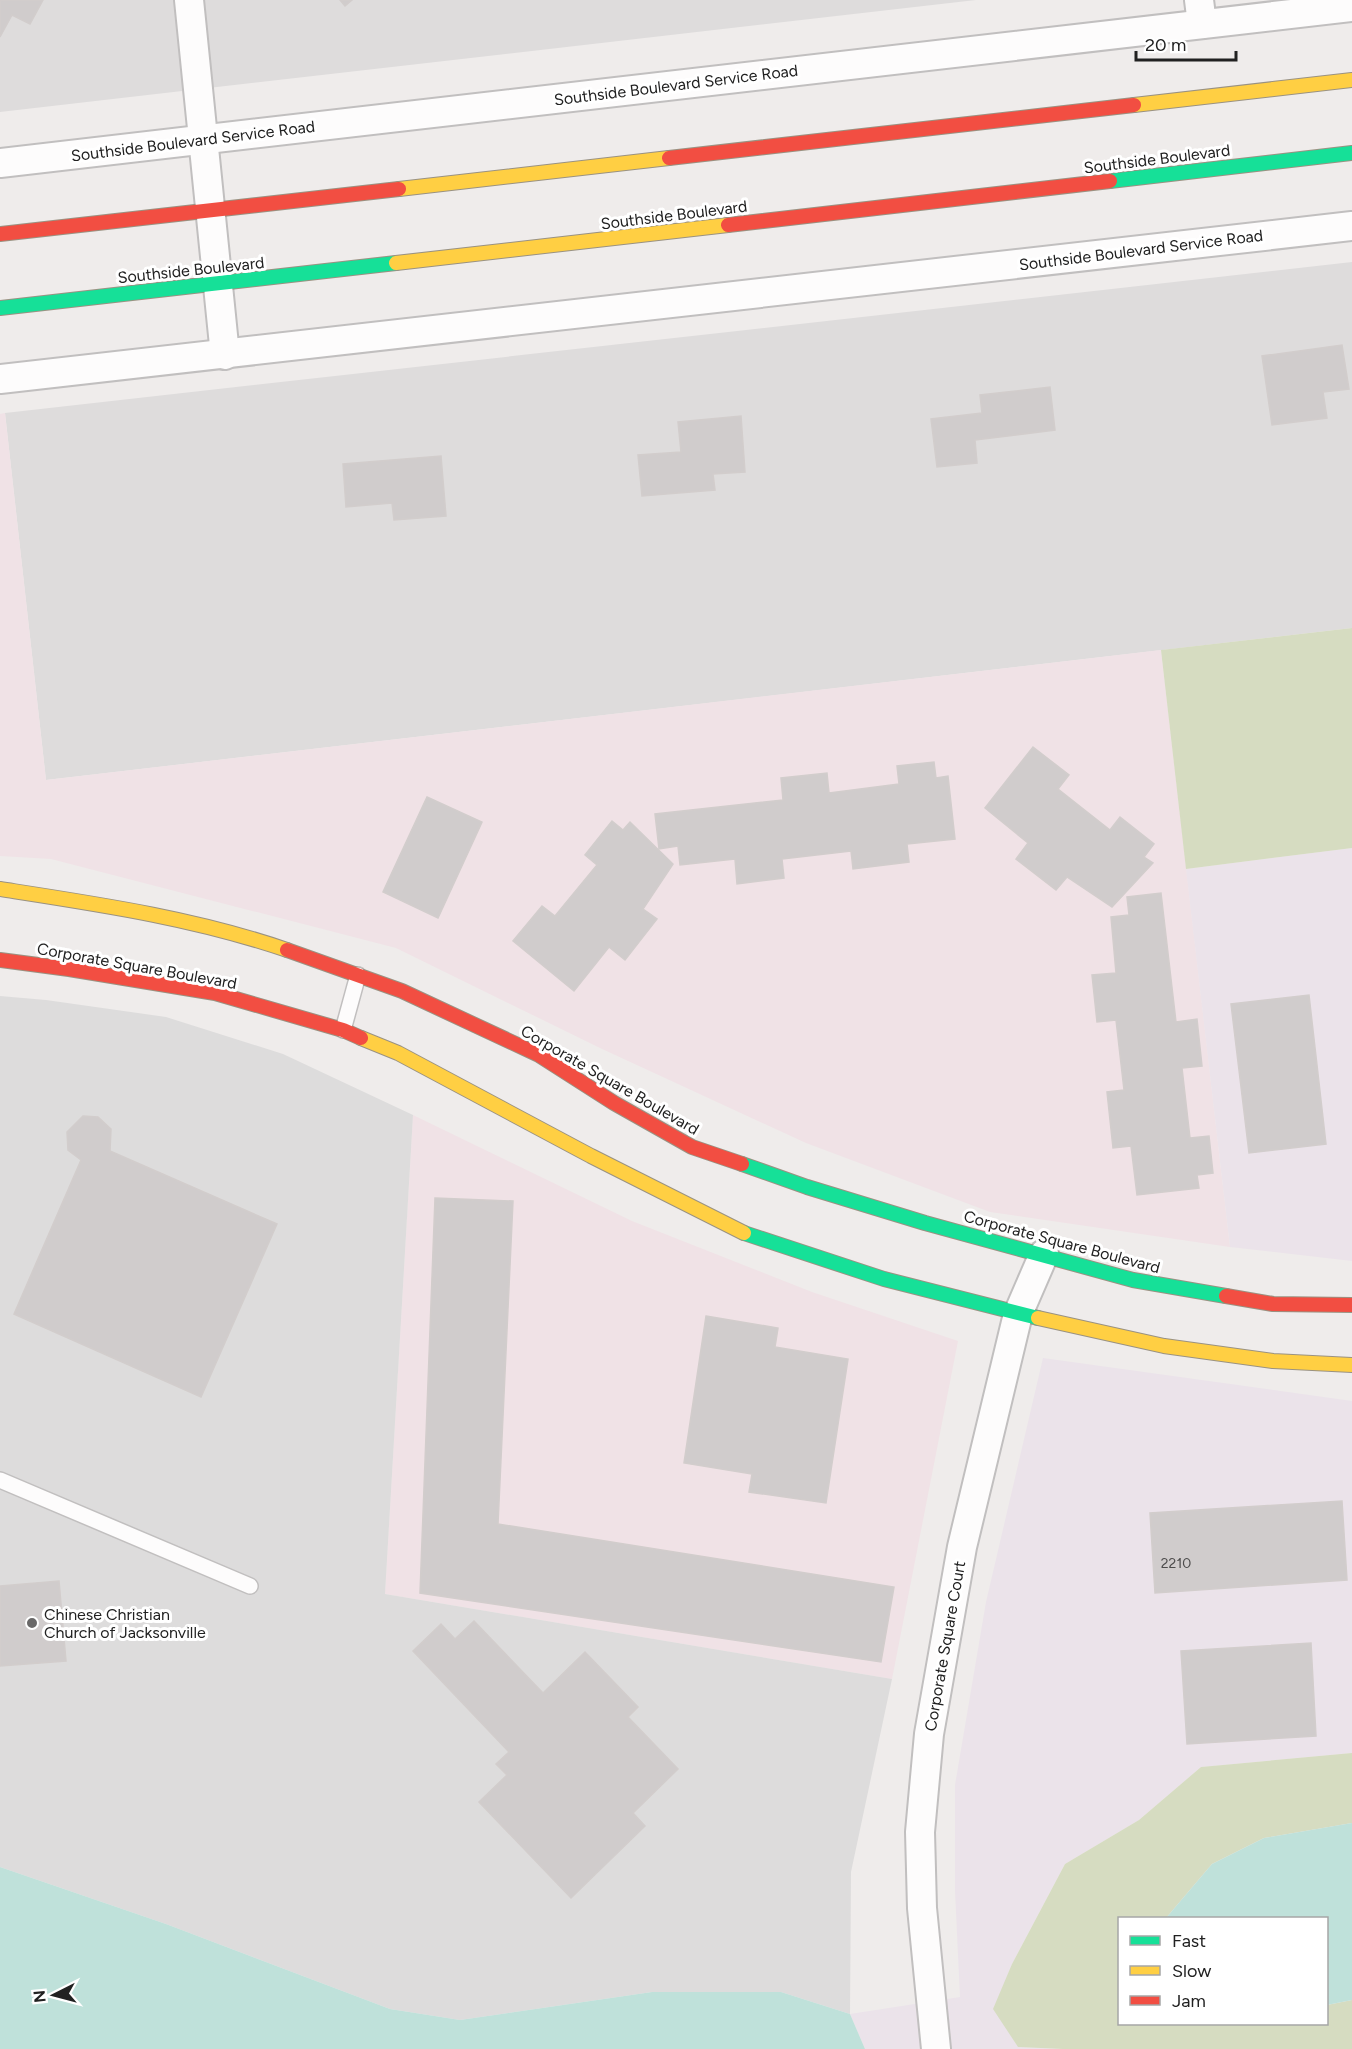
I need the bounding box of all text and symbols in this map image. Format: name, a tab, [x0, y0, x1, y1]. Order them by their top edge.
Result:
scale bar	[1136, 24, 1236, 62]
text: 20 m	[1145, 34, 1186, 56]
street label: Southside Boulevard Service Road	[553, 61, 799, 109]
street label: Southside Boulevard Service Road	[70, 117, 316, 165]
street label: Southside Boulevard	[1083, 141, 1231, 177]
street label: Southside Boulevard	[600, 197, 748, 233]
street label: Southside Boulevard Service Road	[1018, 226, 1264, 274]
street label: Southside Boulevard	[117, 253, 265, 287]
street label: Corporate Square Boulevard	[36, 939, 238, 993]
street label: Corporate Square Boulevard	[518, 1021, 702, 1139]
street label: Corporate Square Boulevard	[962, 1207, 1162, 1277]
house number: 2210	[1161, 1555, 1191, 1572]
street label: Corporate Square Court	[921, 1559, 969, 1733]
place label: Chinese Christian Church of Jacksonville	[44, 1605, 206, 1642]
marker: Chinese Christian Church of Jacksonville	[25, 1616, 39, 1630]
legend	[1118, 1917, 1328, 2025]
text: Fast	[1172, 1930, 1206, 1952]
text: Slow	[1172, 1960, 1211, 1982]
north arrow	[24, 1965, 84, 2025]
text: N	[29, 1989, 50, 2004]
text: Jam	[1172, 1990, 1206, 2012]

